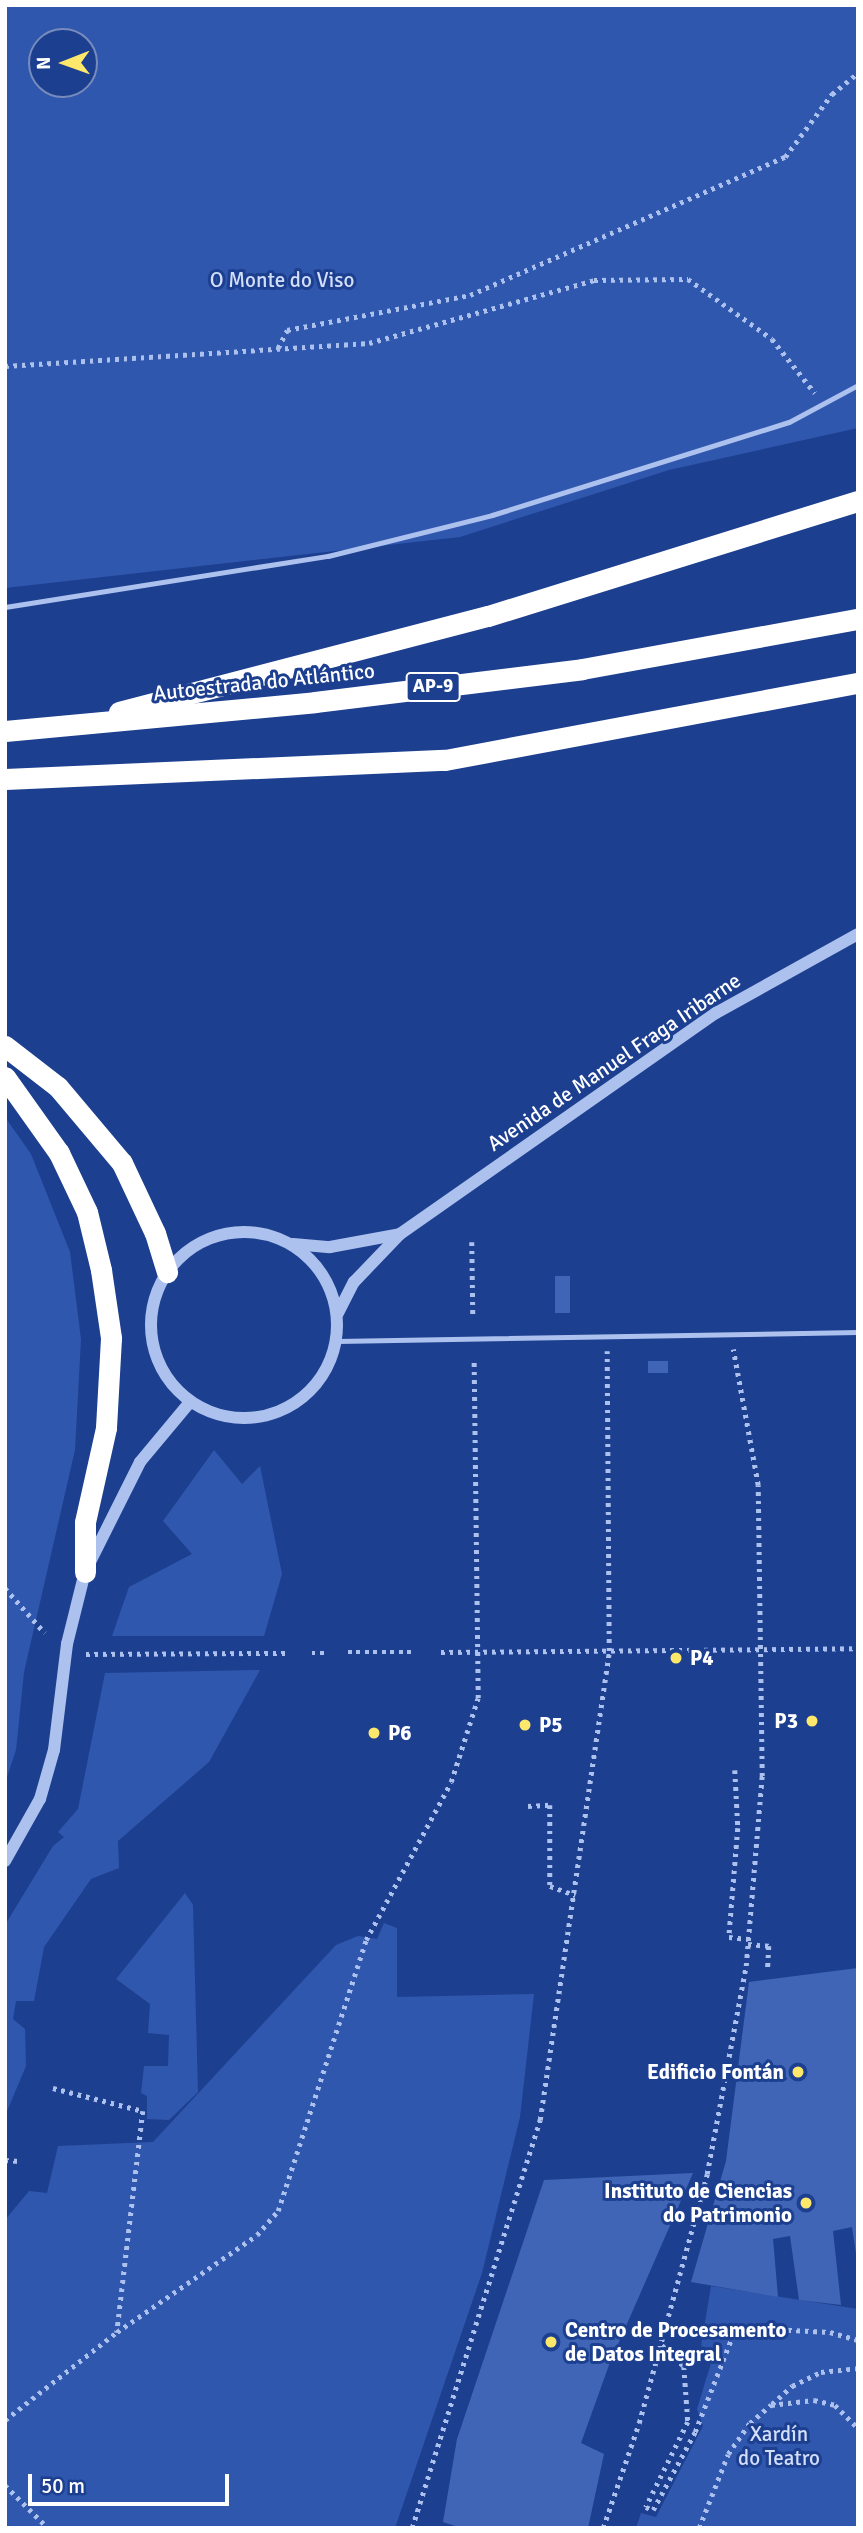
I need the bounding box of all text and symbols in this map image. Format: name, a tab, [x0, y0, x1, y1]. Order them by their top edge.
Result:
north arrow	[28, 28, 98, 98]
text: N	[32, 57, 56, 70]
park label: O Monte do Viso	[210, 267, 354, 293]
street label: Autoestrada do Atlántico	[152, 658, 376, 706]
road number: AP-9	[405, 672, 461, 702]
street label: Avenida de Manuel Fraga Iribarne	[483, 968, 745, 1156]
place label: P4	[690, 1645, 714, 1671]
marker: P4	[668, 1650, 684, 1666]
place label: P3	[774, 1708, 798, 1734]
place label: P5	[539, 1712, 563, 1738]
marker: P3	[804, 1713, 820, 1729]
marker: P5	[517, 1717, 533, 1733]
place label: P6	[388, 1720, 412, 1746]
marker: P6	[366, 1725, 382, 1741]
place label: Edificio Fontán	[647, 2059, 784, 2085]
marker: Edificio Fontán	[790, 2064, 806, 2080]
place label: Instituto de Ciencias do Patrimonio	[604, 2178, 792, 2228]
marker: Instituto de Ciencias do Patrimonio	[798, 2195, 814, 2211]
place label: Centro de Procesamento de Datos Integral	[565, 2317, 786, 2367]
marker: Centro de Procesamento de Datos Integral	[543, 2334, 559, 2350]
park label: Xardín do Teatro	[738, 2421, 820, 2471]
scale bar	[32, 2460, 233, 2504]
text: 50 m	[41, 2473, 85, 2499]

